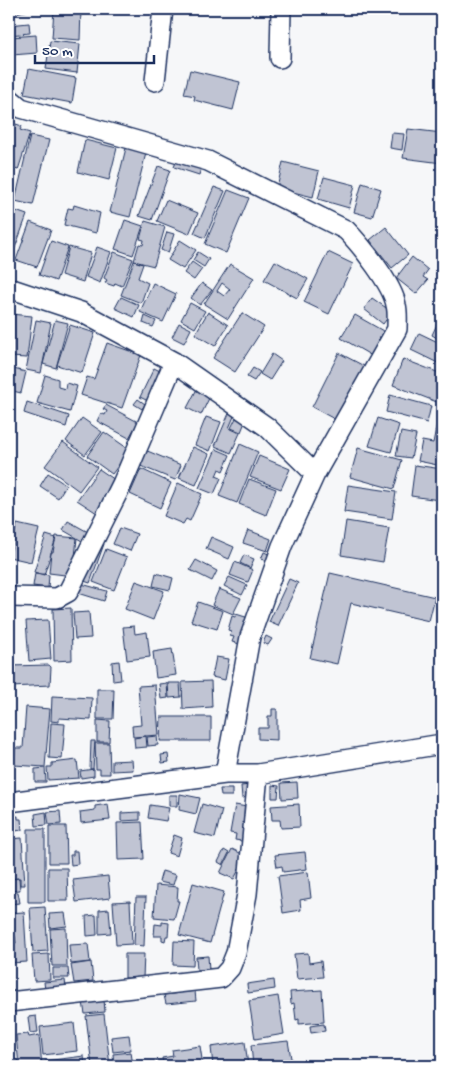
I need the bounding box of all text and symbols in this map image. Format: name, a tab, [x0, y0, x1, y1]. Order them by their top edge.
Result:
scale bar	[35, 32, 154, 64]
text: 50 m	[42, 43, 73, 61]

